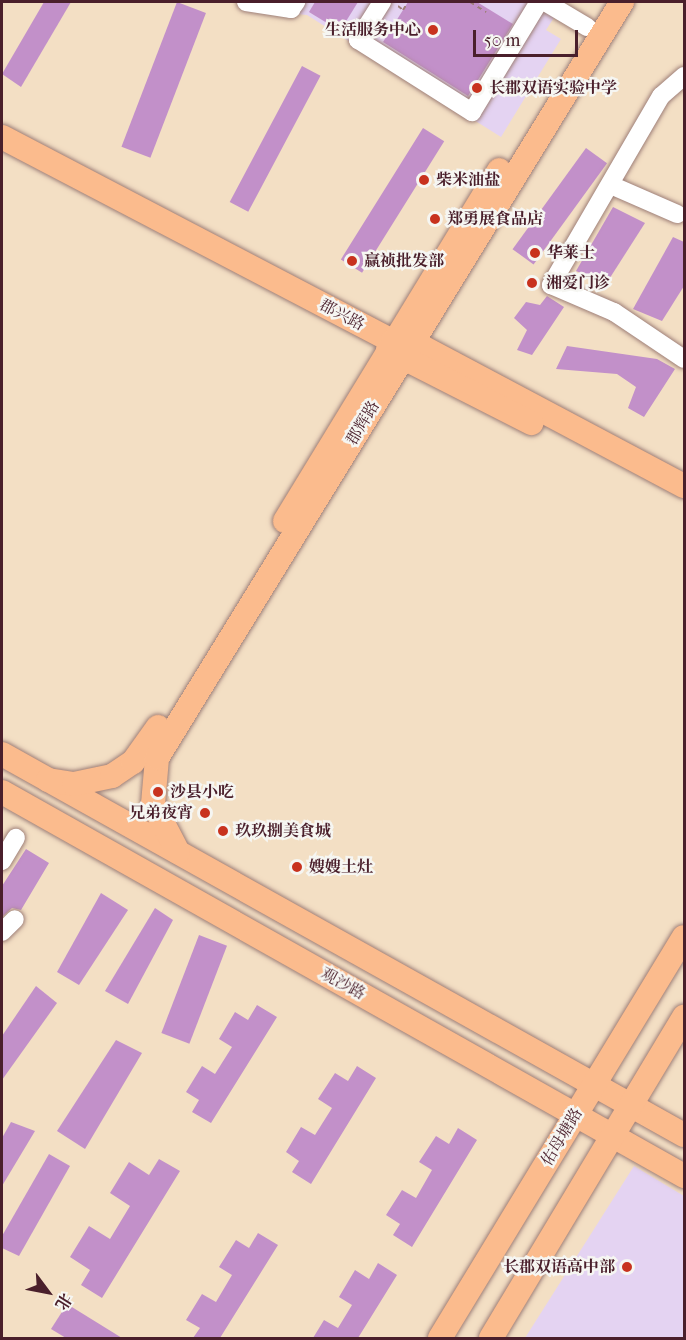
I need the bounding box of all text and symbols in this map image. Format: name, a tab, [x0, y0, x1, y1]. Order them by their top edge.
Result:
scale bar	[476, 18, 581, 56]
place label: 生活服务中心	[325, 20, 421, 40]
marker: 生活服务中心	[426, 23, 440, 37]
text: 50 m	[484, 30, 520, 51]
place label: 长郡双语实验中学	[489, 78, 617, 98]
marker: 长郡双语实验中学	[470, 81, 484, 95]
place label: 柴米油盐	[436, 170, 500, 190]
marker: 柴米油盐	[417, 173, 431, 187]
place label: 郑勇展食品店	[447, 209, 543, 229]
marker: 郑勇展食品店	[428, 212, 442, 226]
place label: 华莱士	[547, 243, 595, 263]
marker: 华莱士	[528, 246, 542, 260]
place label: 赢祯批发部	[364, 251, 444, 271]
marker: 赢祯批发部	[345, 254, 359, 268]
place label: 湘爱门诊	[546, 273, 610, 293]
marker: 湘爱门诊	[523, 274, 541, 292]
street label: 郡兴路	[316, 295, 368, 335]
street label: 郡辉路	[342, 397, 384, 449]
place label: 沙县小吃	[170, 782, 234, 802]
marker: 沙县小吃	[151, 785, 165, 799]
place label: 兄弟夜宵	[129, 803, 193, 823]
marker: 兄弟夜宵	[198, 806, 212, 820]
place label: 玖玖捌美食城	[235, 821, 331, 841]
marker: 玖玖捌美食城	[216, 824, 230, 838]
place label: 嫂嫂土灶	[309, 857, 373, 877]
marker: 嫂嫂土灶	[290, 860, 304, 874]
street label: 观沙路	[317, 964, 369, 1004]
street label: 佑母塘路	[537, 1105, 587, 1169]
place label: 长郡双语高中部	[503, 1257, 615, 1277]
marker: 长郡双语高中部	[620, 1260, 634, 1274]
north arrow	[18, 1262, 78, 1322]
text: 北	[51, 1290, 76, 1314]

